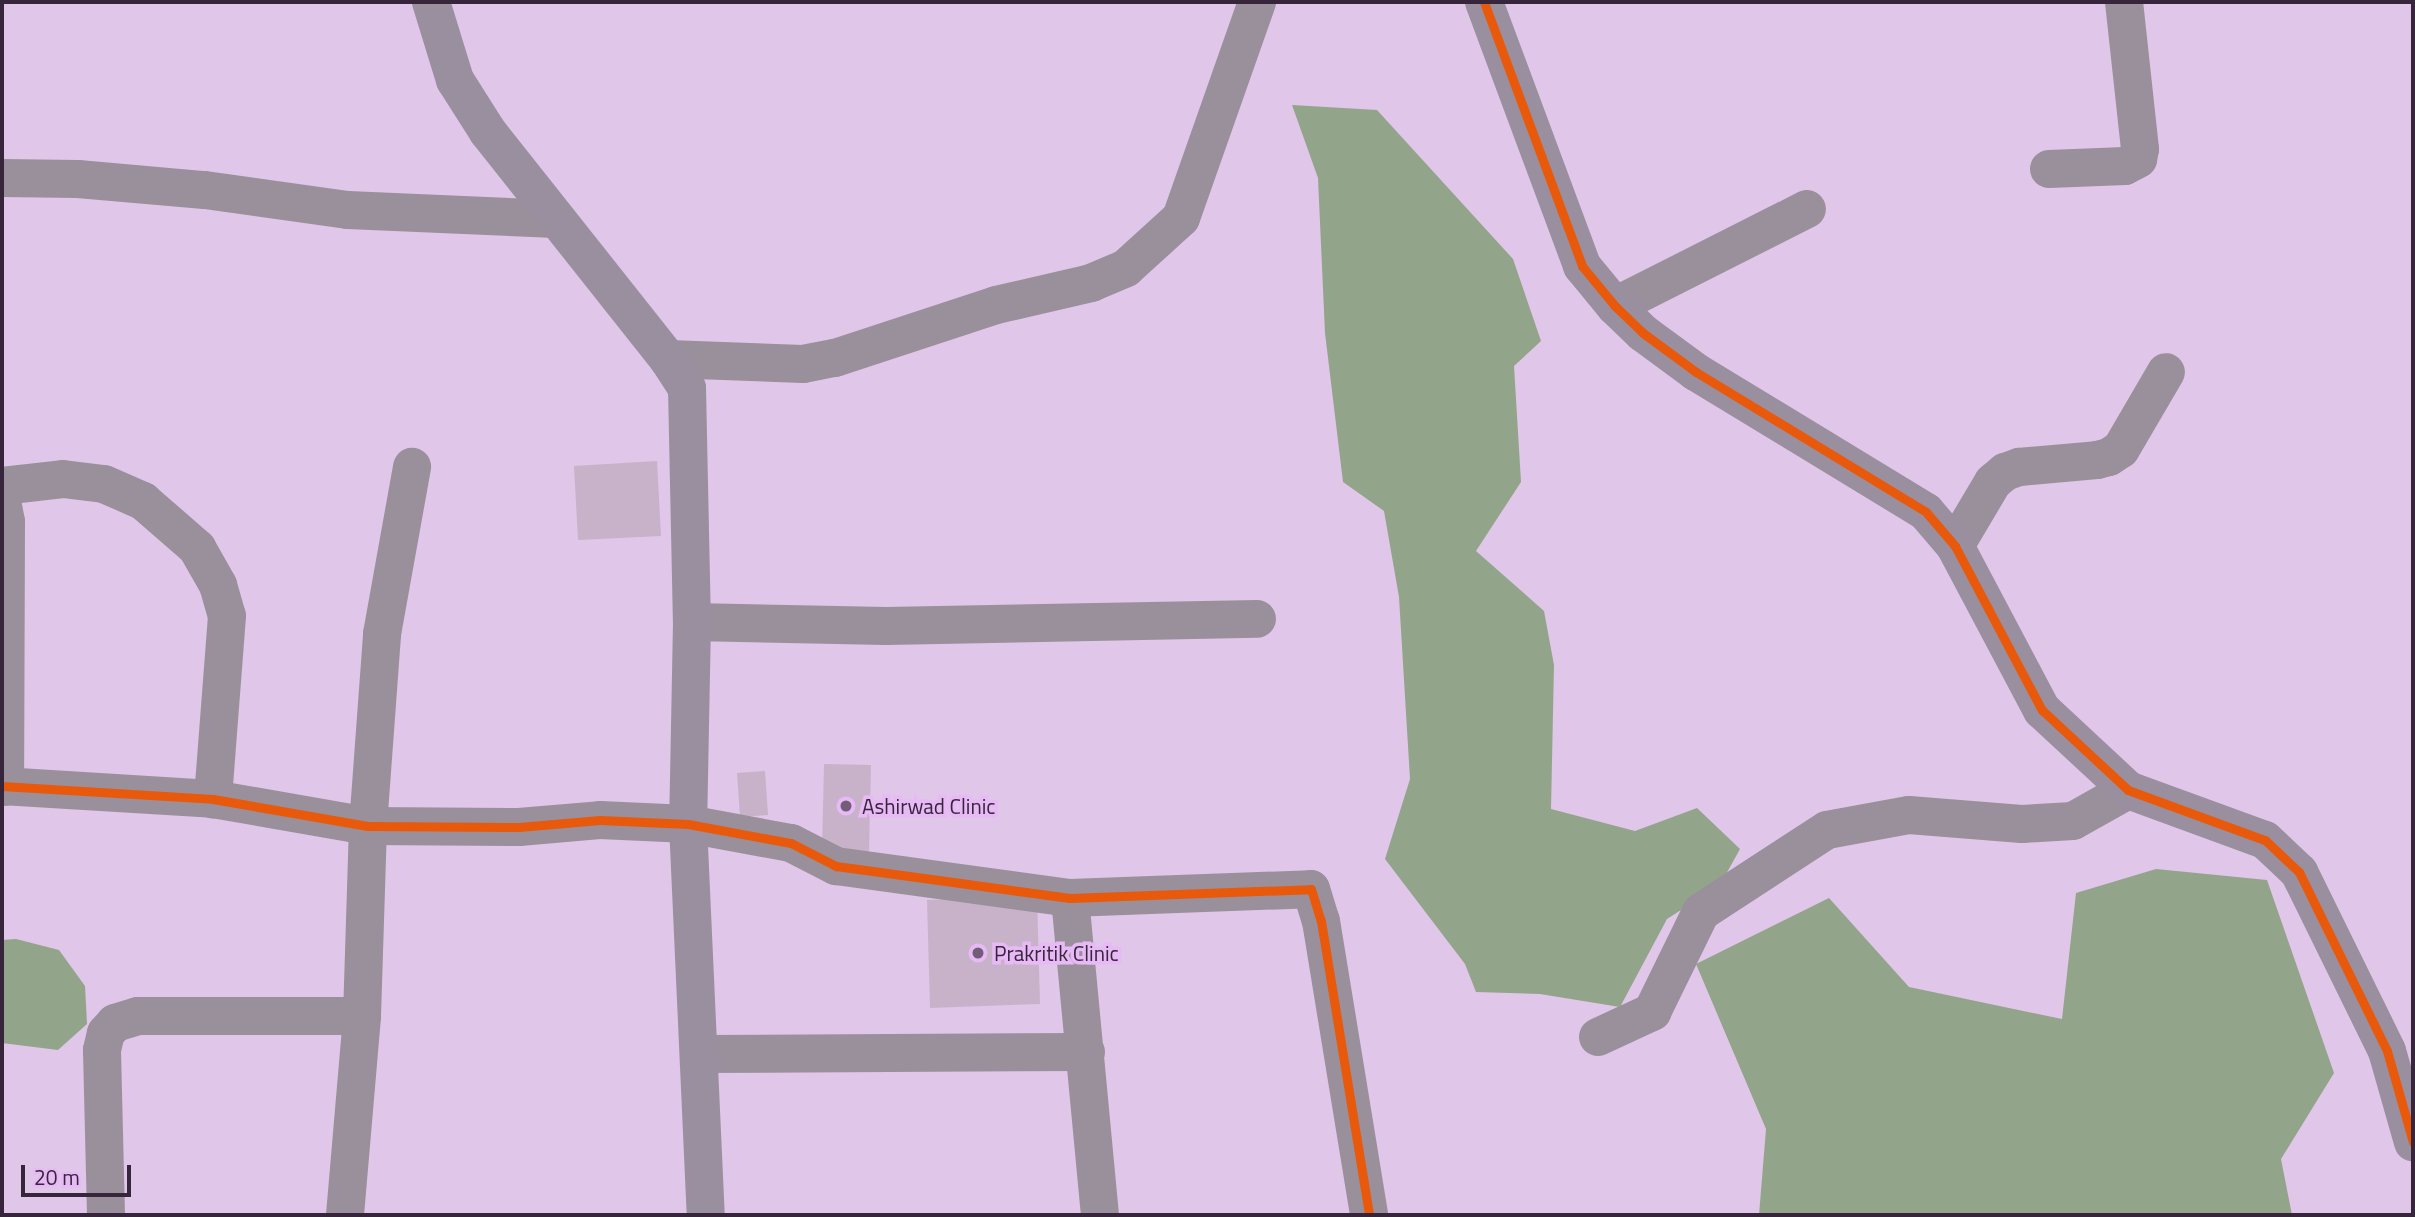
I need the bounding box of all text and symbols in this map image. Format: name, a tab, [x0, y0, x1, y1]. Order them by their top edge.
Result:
place label: Ashirwad Clinic	[862, 793, 995, 819]
marker: Ashirwad Clinic	[836, 796, 856, 816]
place label: Prakritik Clinic	[994, 940, 1119, 966]
marker: Prakritik Clinic	[968, 943, 988, 963]
scale bar	[24, 1150, 135, 1194]
text: 20 m	[34, 1161, 80, 1193]

